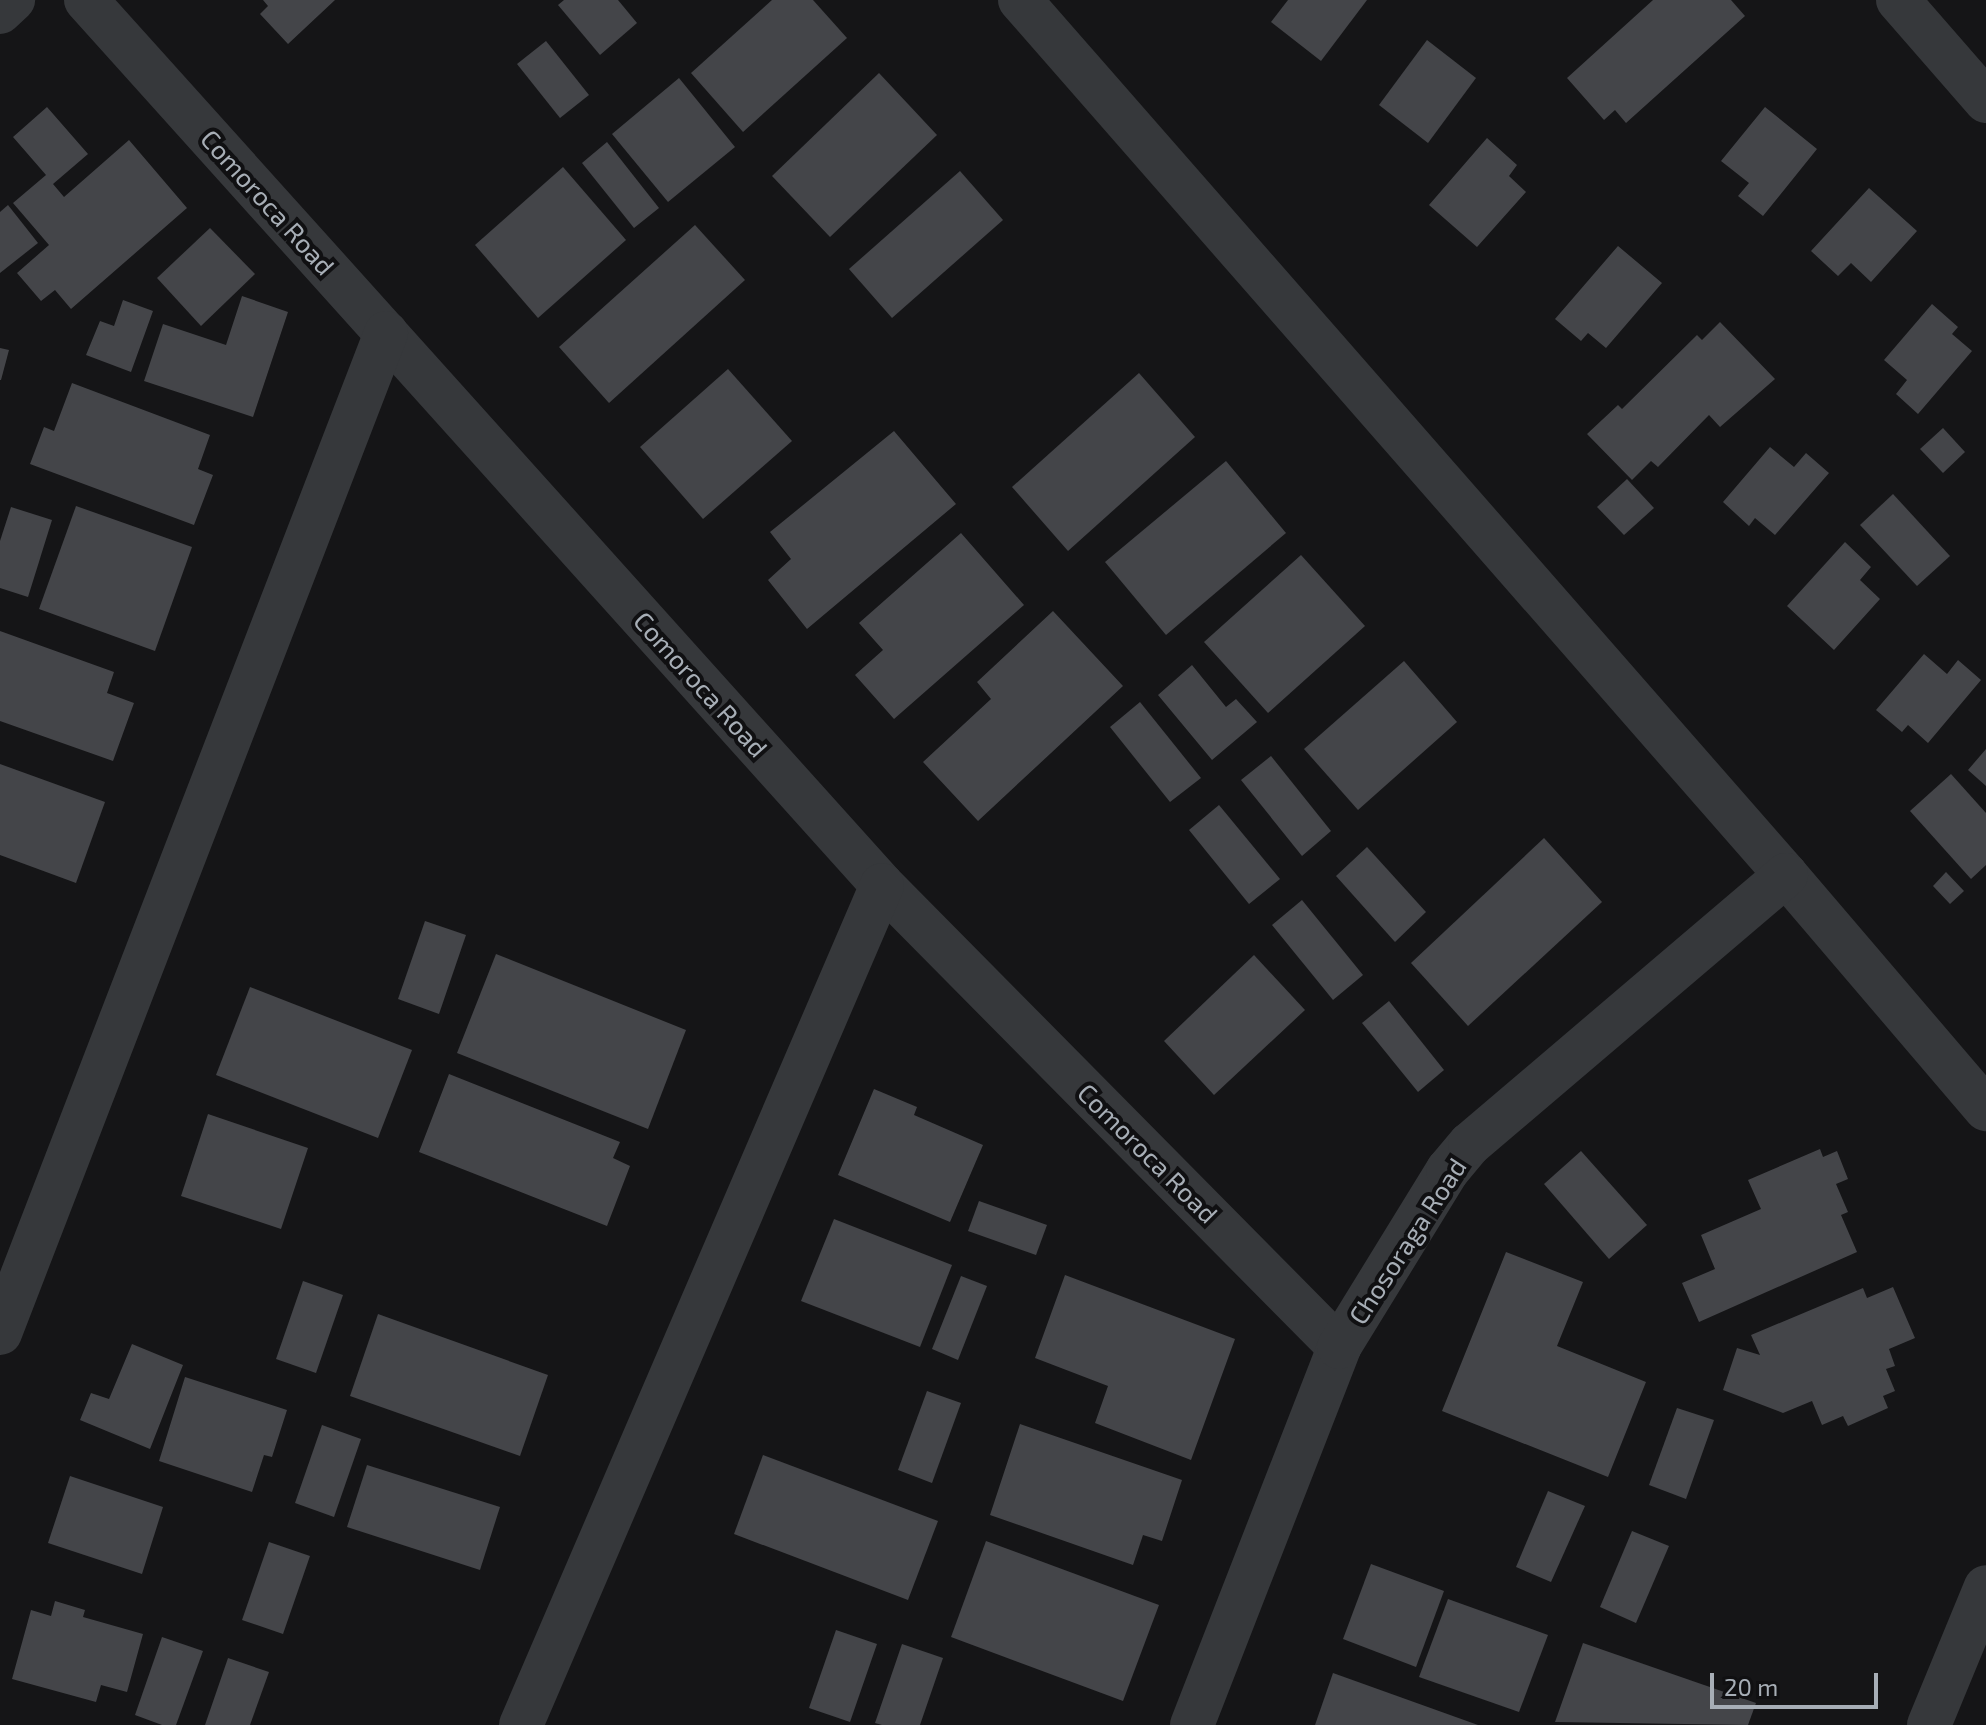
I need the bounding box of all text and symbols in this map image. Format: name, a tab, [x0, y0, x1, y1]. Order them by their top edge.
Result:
street label: Comoroca Road	[195, 123, 341, 281]
street label: Comoroca Road	[628, 605, 774, 763]
street label: Comoroca Road	[1072, 1077, 1224, 1229]
street label: Chosoraga Road	[1342, 1152, 1472, 1330]
scale bar	[1714, 1657, 1882, 1707]
text: 20 m	[1724, 1672, 1778, 1701]

